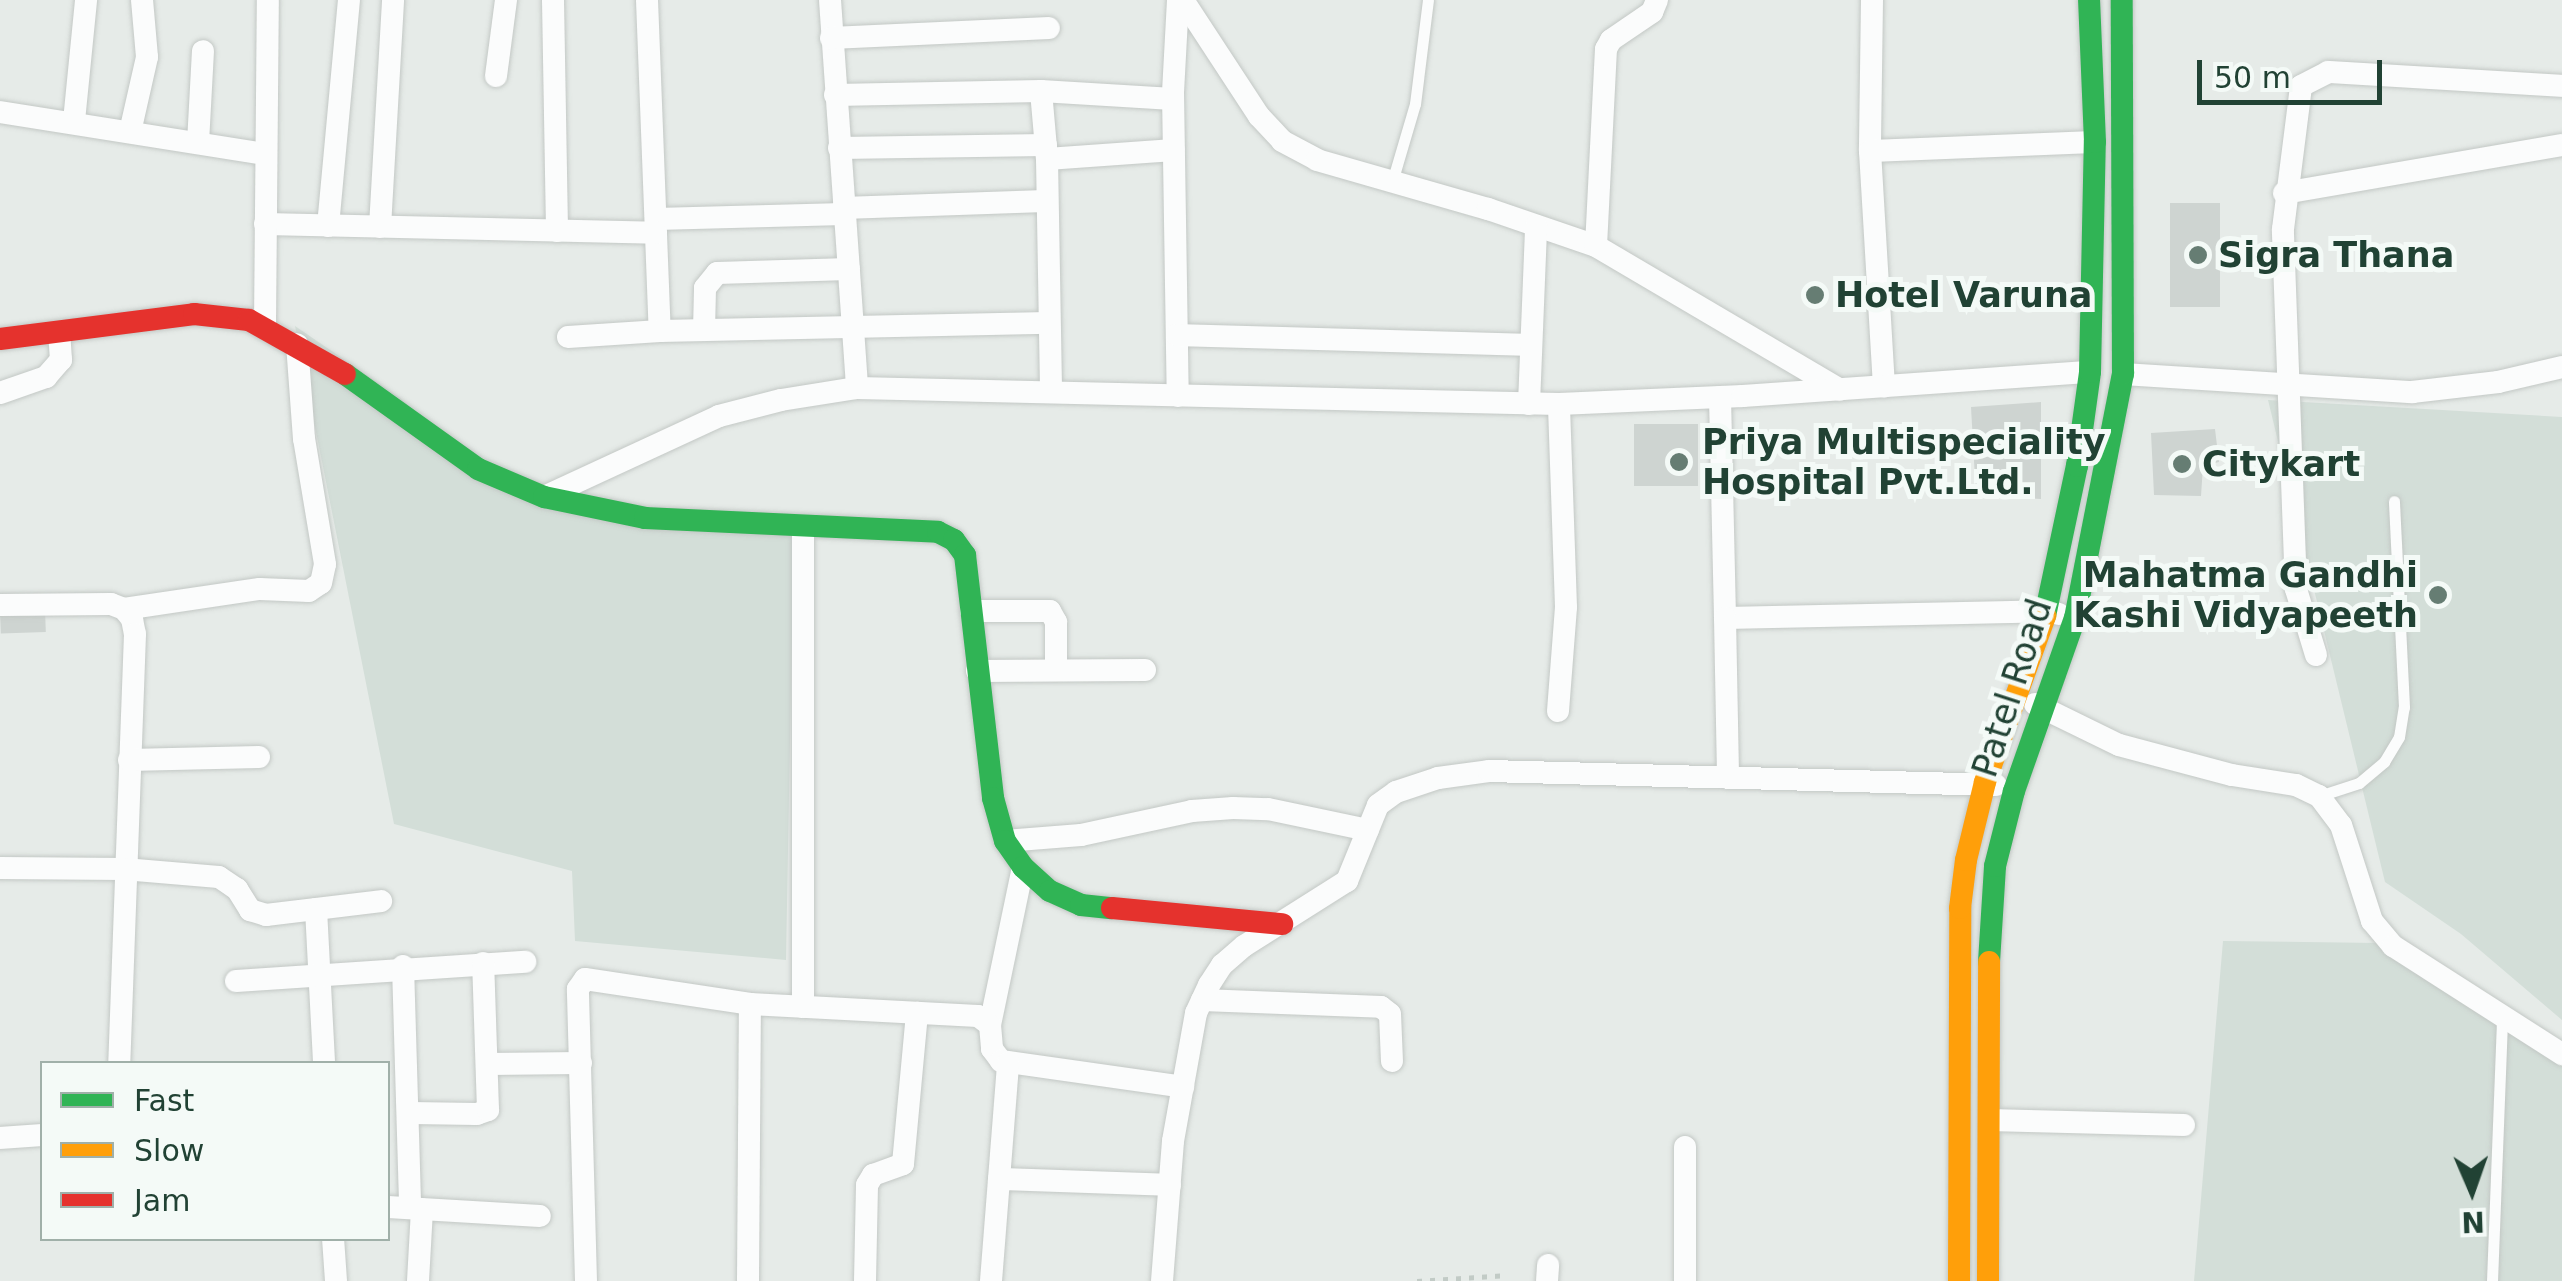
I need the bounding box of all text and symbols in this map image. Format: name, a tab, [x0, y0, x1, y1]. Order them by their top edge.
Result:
scale bar	[2202, 40, 2387, 102]
text: 50 m	[2214, 60, 2291, 95]
place label: Sigra Thana	[2218, 234, 2454, 276]
marker: Sigra Thana	[2187, 244, 2209, 266]
place label: Hotel Varuna	[1835, 274, 2092, 316]
marker: Hotel Varuna	[1804, 284, 1826, 306]
place label: Priya Multispeciality Hospital Pvt.Ltd.	[1702, 421, 2106, 503]
place label: Citykart	[2202, 443, 2360, 485]
marker: Priya Multispeciality Hospital Pvt.Ltd.	[1666, 449, 1692, 475]
marker: Citykart	[2171, 453, 2193, 475]
place label: Mahatma Gandhi Kashi Vidyapeeth	[2073, 554, 2418, 636]
marker: Mahatma Gandhi Kashi Vidyapeeth	[2427, 584, 2449, 606]
street label: Patel Road	[1963, 594, 2061, 782]
legend	[40, 1061, 390, 1241]
text: Fast	[134, 1083, 194, 1118]
text: Slow	[134, 1133, 204, 1168]
north arrow	[2422, 1141, 2522, 1241]
text: Jam	[134, 1183, 190, 1218]
text: N	[2461, 1205, 2485, 1238]

